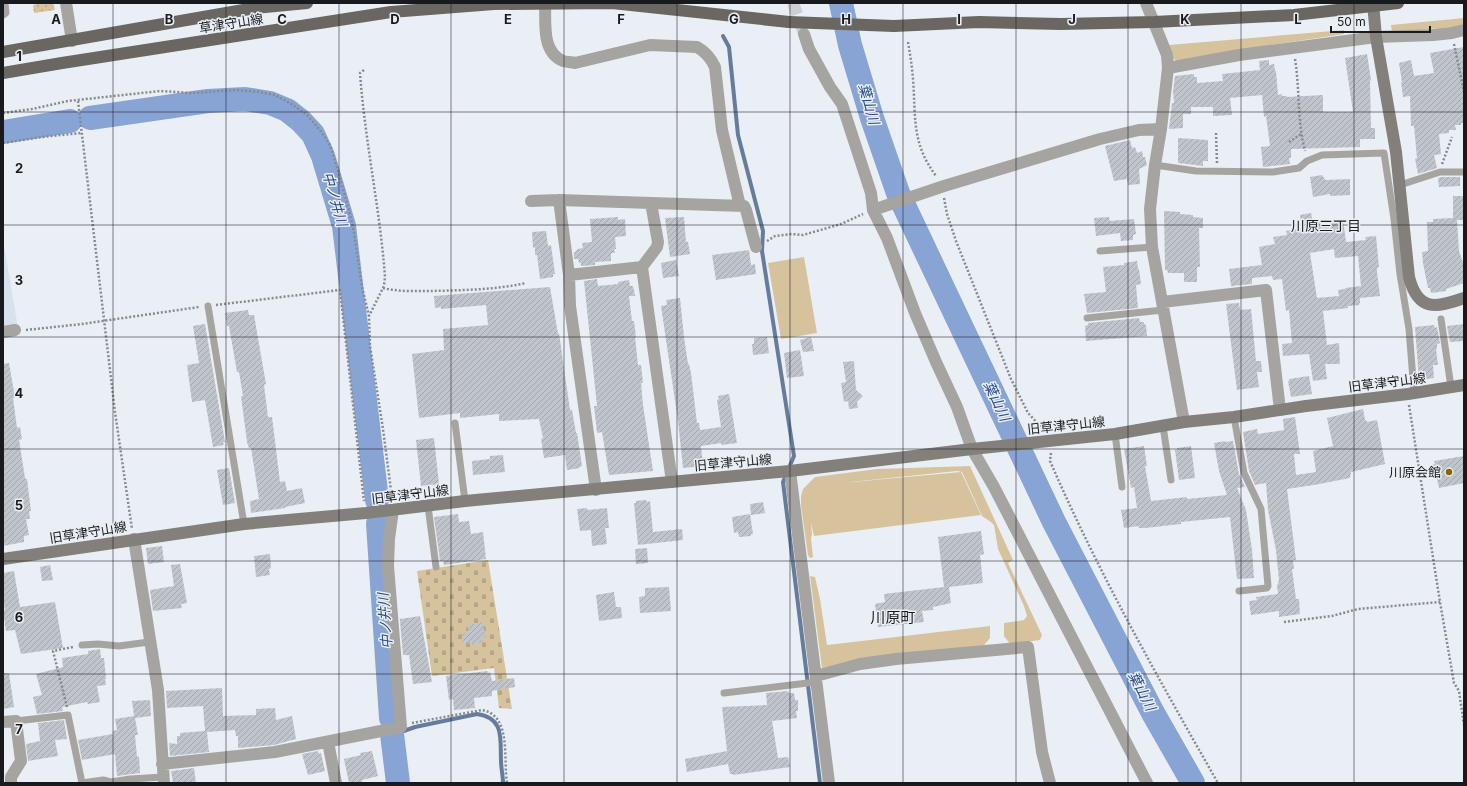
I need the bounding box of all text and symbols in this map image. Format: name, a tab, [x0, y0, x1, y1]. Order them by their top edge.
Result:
scale bar	[1331, 8, 1430, 34]
street label: 草津守山線	[198, 10, 264, 36]
text: A	[51, 11, 61, 27]
text: B	[165, 11, 174, 27]
text: C	[277, 11, 287, 27]
text: D	[390, 11, 400, 27]
text: E	[504, 11, 512, 27]
text: F	[617, 11, 625, 27]
text: G	[729, 11, 739, 27]
text: H	[841, 11, 851, 27]
text: I	[957, 11, 961, 27]
text: J	[1068, 11, 1076, 27]
text: K	[1180, 11, 1190, 27]
text: L	[1294, 11, 1302, 27]
text: 50 m	[1337, 14, 1366, 29]
text: 1	[16, 48, 22, 64]
water label: 葉山川	[856, 81, 884, 128]
text: 2	[15, 160, 23, 176]
water label: 中ノ井川	[320, 170, 352, 230]
district label: 川原三丁目	[1291, 217, 1361, 234]
text: 3	[15, 272, 23, 288]
street label: 旧草津守山線	[1347, 369, 1427, 395]
water label: 葉山川	[981, 378, 1015, 425]
text: 4	[15, 385, 24, 401]
street label: 旧草津守山線	[1026, 413, 1106, 437]
street label: 旧草津守山線	[693, 451, 773, 473]
place label: 川原会館	[1389, 464, 1441, 480]
marker: 川原会館	[1444, 467, 1454, 477]
street label: 旧草津守山線	[370, 481, 450, 507]
text: 5	[15, 497, 23, 513]
street label: 旧草津守山線	[48, 518, 128, 546]
water label: 中ノ井川	[374, 591, 395, 650]
district label: 川原町	[870, 608, 916, 627]
text: 6	[15, 609, 23, 625]
water label: 葉山川	[1125, 668, 1160, 715]
text: 7	[15, 721, 23, 737]

